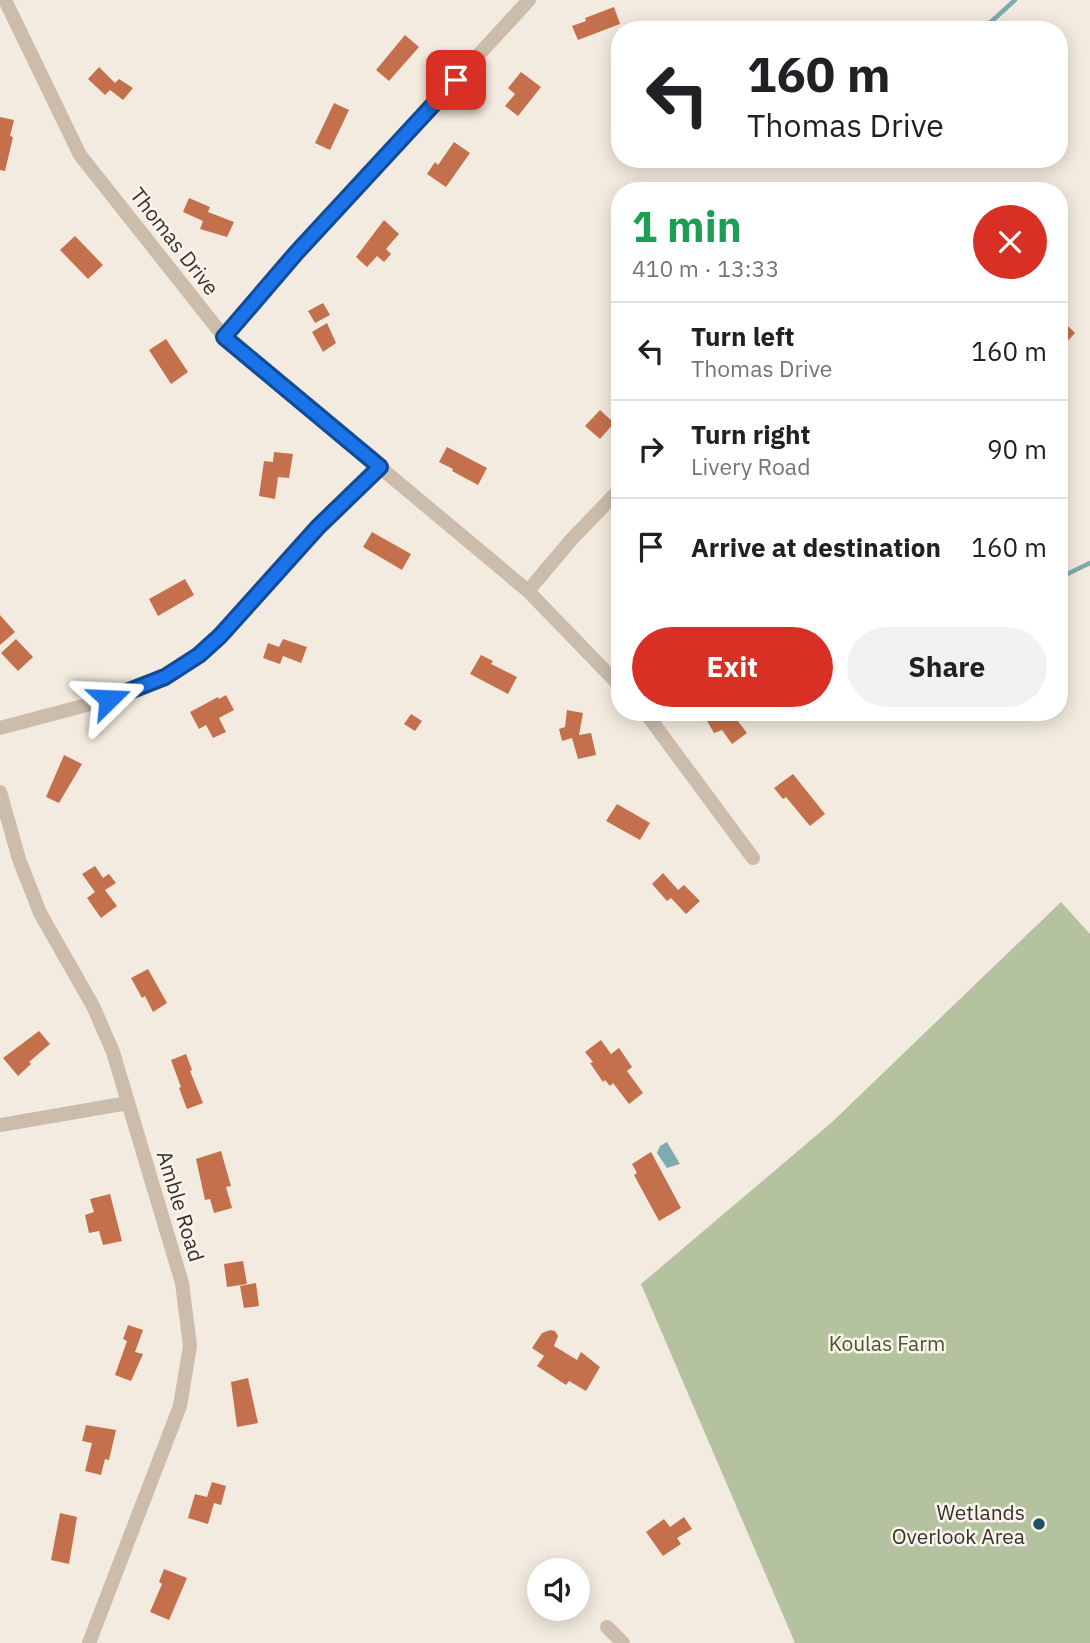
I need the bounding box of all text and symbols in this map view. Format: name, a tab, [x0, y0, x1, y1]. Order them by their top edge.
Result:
text: 160 m	[747, 42, 891, 105]
icon: left	[632, 49, 723, 140]
pin	[426, 50, 486, 110]
icon: arrive	[437, 61, 475, 99]
text: Thomas Drive	[747, 104, 944, 146]
street label: Thomas Drive	[124, 181, 226, 301]
text: 1 min	[632, 199, 742, 254]
button: close	[973, 205, 1047, 279]
text: 410 m · 13:33	[632, 253, 779, 283]
text: Turn left	[691, 319, 794, 353]
icon: left	[632, 332, 670, 370]
text: 160 m	[971, 334, 1047, 368]
text: Thomas Drive	[691, 353, 832, 383]
text: Turn right	[691, 417, 810, 451]
icon: right	[632, 430, 670, 468]
text: 90 m	[987, 432, 1047, 466]
text: Livery Road	[691, 451, 811, 481]
icon: arrive	[632, 528, 670, 566]
text: Arrive at destination	[691, 530, 941, 564]
text: 160 m	[971, 530, 1047, 564]
button: Exit	[632, 627, 833, 707]
button: Share	[847, 627, 1047, 707]
position arrow	[72, 662, 146, 736]
street label: Amble Road	[151, 1147, 211, 1265]
park label: Koulas Farm	[829, 1329, 945, 1357]
place label: Wetlands Overlook Area	[892, 1498, 1025, 1550]
marker: Wetlands Overlook Area	[1031, 1516, 1047, 1532]
map controls	[527, 1558, 590, 1621]
button: sound	[527, 1558, 590, 1621]

